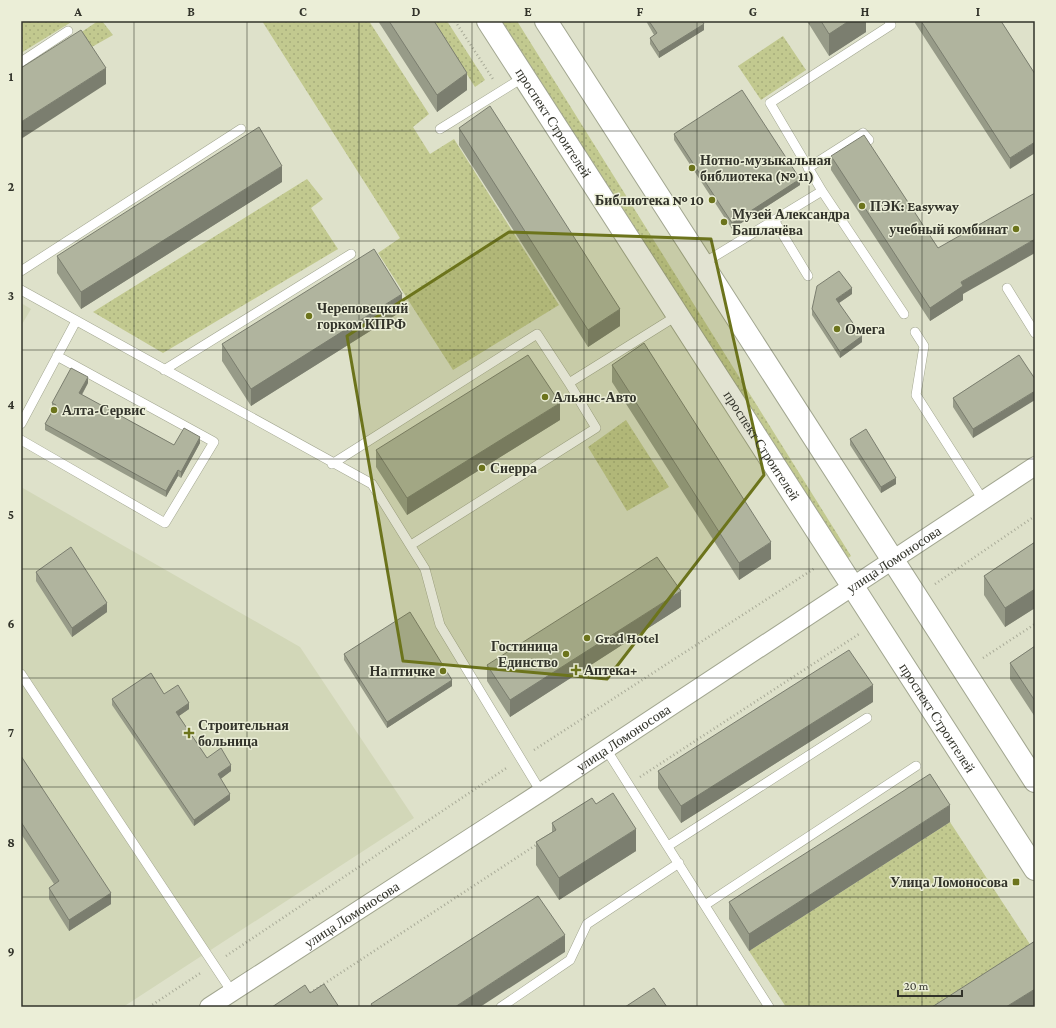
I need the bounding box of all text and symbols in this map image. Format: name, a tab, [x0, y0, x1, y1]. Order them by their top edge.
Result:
text: A	[73, 4, 82, 19]
text: B	[187, 4, 195, 19]
text: C	[299, 4, 307, 19]
text: D	[412, 4, 421, 19]
text: E	[524, 4, 532, 19]
text: F	[637, 4, 644, 19]
text: G	[749, 4, 757, 19]
text: H	[861, 4, 870, 19]
text: I	[976, 4, 980, 19]
street label: проспект Строителей	[512, 65, 595, 181]
text: 1	[9, 69, 14, 84]
place label: Нотно-музыкальная библиотека (№ 11)	[700, 152, 831, 185]
marker: Нотно-музыкальная библиотека (№ 11)	[687, 163, 697, 173]
text: 2	[8, 179, 15, 194]
place label: Библиотека № 10	[595, 192, 704, 208]
marker: Библиотека № 10	[707, 195, 717, 205]
place label: ПЭК: Easyway	[870, 198, 959, 214]
marker: ПЭК: Easyway	[857, 201, 867, 211]
place label: Музей Александра Башлачёва	[732, 206, 850, 238]
marker: Музей Александра Башлачёва	[719, 217, 729, 227]
place label: учебный комбинат	[889, 221, 1008, 237]
marker: учебный комбинат	[1011, 224, 1021, 234]
text: 3	[8, 288, 14, 303]
place label: Череповецкий горком КПРФ	[317, 300, 408, 332]
marker: Череповецкий горком КПРФ	[304, 311, 314, 321]
place label: Омега	[845, 321, 885, 337]
marker: Омега	[832, 324, 842, 334]
street label: проспект Строителей	[721, 388, 803, 504]
place label: Альянс-Авто	[553, 389, 637, 405]
marker: Альянс-Авто	[540, 392, 550, 402]
text: 4	[7, 397, 15, 412]
place label: Алта-Сервис	[62, 402, 146, 418]
marker: Алта-Сервис	[49, 405, 59, 415]
place label: Сиерра	[490, 460, 537, 476]
marker: Сиерра	[477, 463, 487, 473]
text: 5	[8, 507, 14, 522]
street label: улица Ломоносова	[843, 522, 944, 596]
text: 6	[7, 616, 15, 631]
place label: Grad Hotel	[595, 630, 659, 646]
marker: Grad Hotel	[582, 633, 592, 643]
place label: Гостиница Единство	[491, 638, 558, 670]
marker: Гостиница Единство	[561, 649, 571, 659]
street label: проспект Строителей	[896, 660, 979, 776]
place label: Аптека+	[584, 662, 638, 678]
place label: На птичке	[370, 663, 435, 679]
marker: Аптека+	[571, 665, 581, 675]
marker: На птичке	[438, 666, 448, 676]
street label: улица Ломоносова	[573, 700, 674, 775]
place label: Строительная больница	[198, 717, 289, 749]
text: 7	[8, 725, 14, 740]
marker: Строительная больница	[183, 727, 195, 739]
text: 8	[7, 835, 15, 850]
place label: Улица Ломоносова	[890, 874, 1008, 890]
marker: Улица Ломоносова	[1011, 877, 1021, 887]
street label: улица Ломоносова	[301, 878, 403, 951]
text: 9	[7, 944, 15, 959]
scale bar	[898, 972, 962, 998]
text: 20 m	[904, 979, 929, 993]

